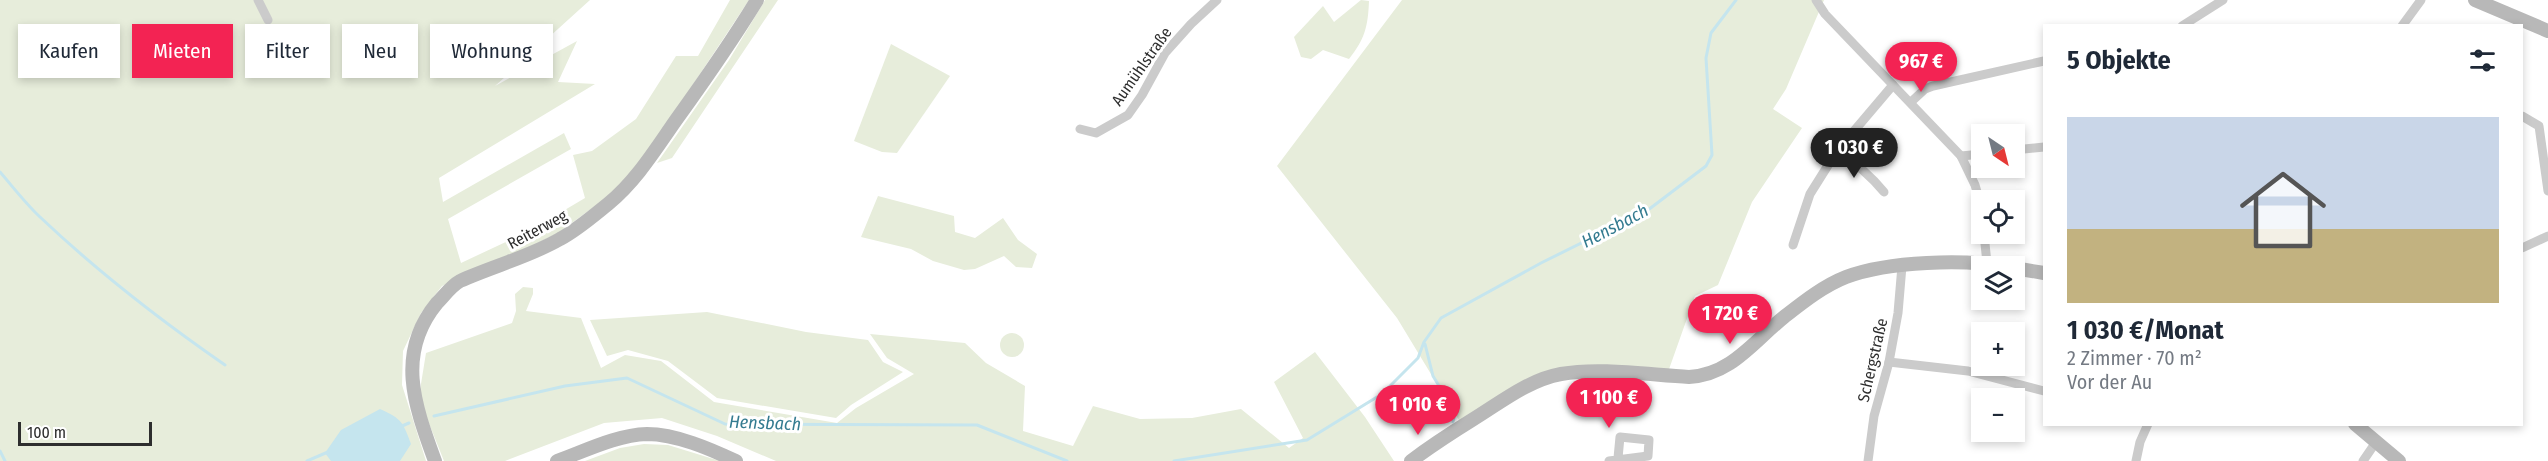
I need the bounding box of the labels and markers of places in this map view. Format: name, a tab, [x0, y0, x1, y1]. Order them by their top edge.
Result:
pin: 967 €	[1879, 42, 1963, 93]
pin: 1 030 €	[1799, 128, 1909, 179]
pin: 1 720 €	[1675, 294, 1785, 345]
pin: 1 100 €	[1554, 378, 1664, 429]
pin: 1 010 €	[1363, 385, 1473, 436]

